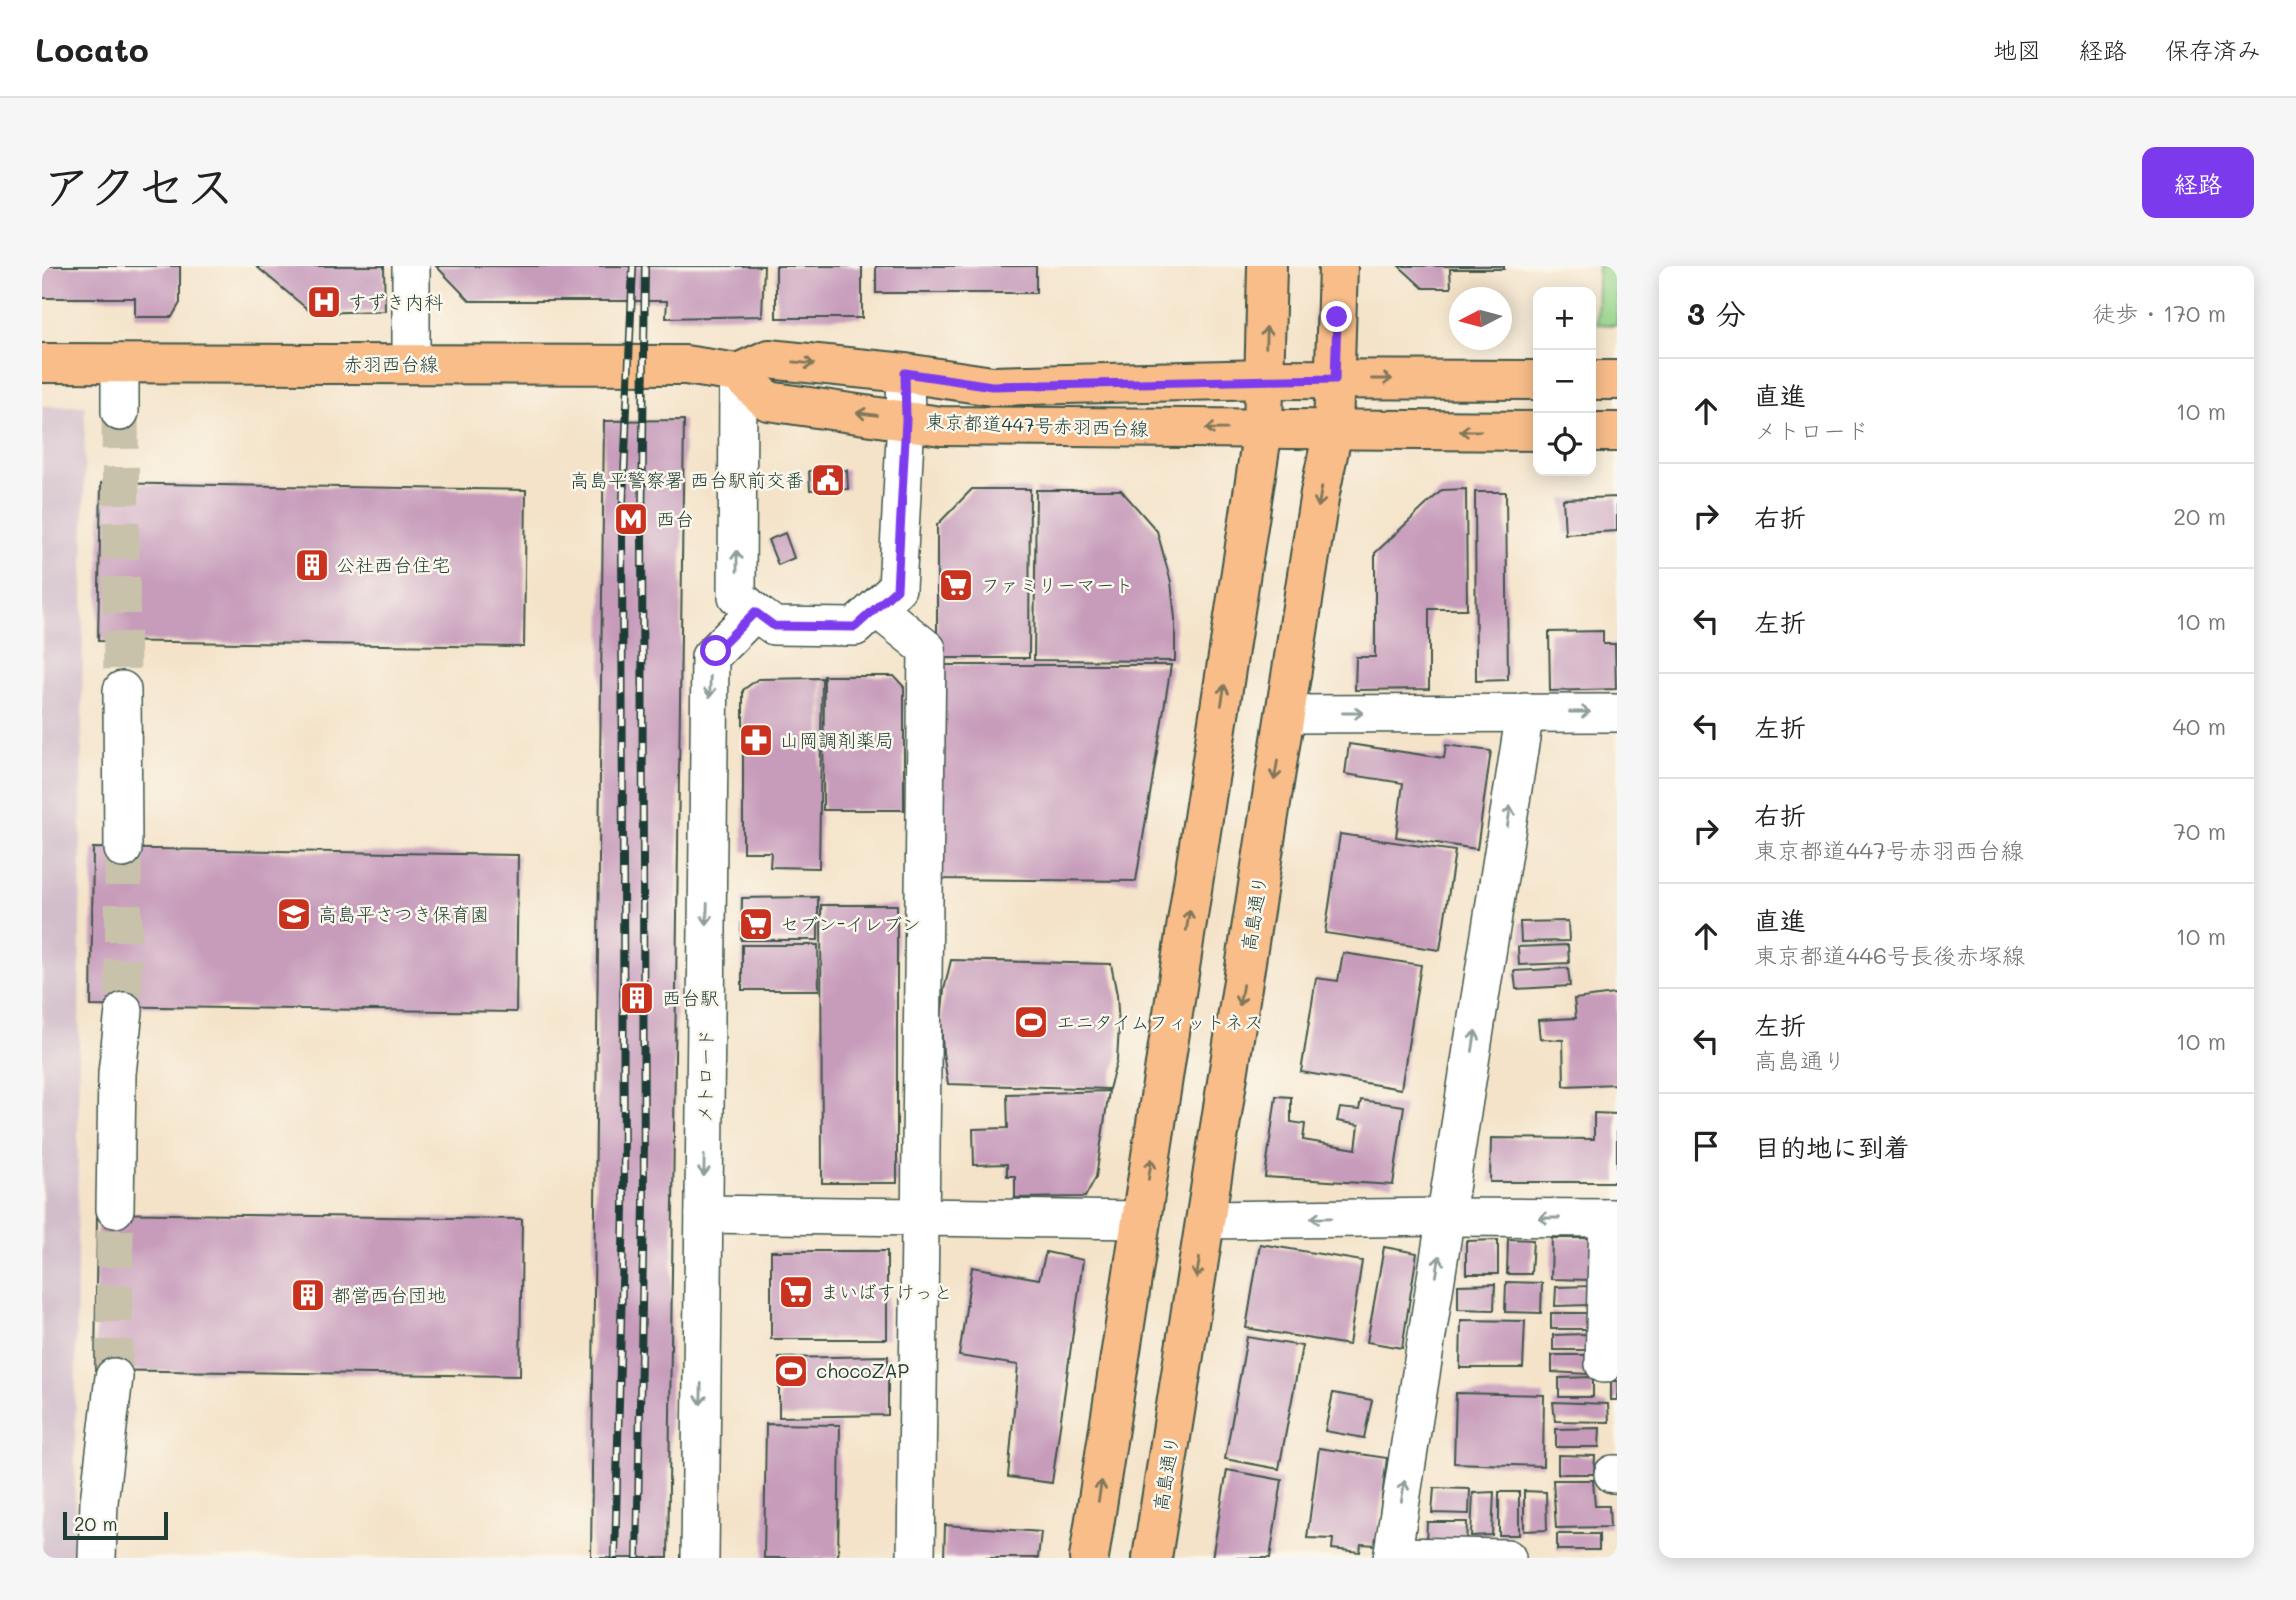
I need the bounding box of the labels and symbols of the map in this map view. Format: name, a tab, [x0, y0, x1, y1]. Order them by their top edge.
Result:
hospital icon: すずき内科	[305, 283, 343, 321]
north arrow	[1449, 287, 1512, 350]
place label: すずき内科	[348, 289, 443, 314]
route end	[1321, 301, 1352, 332]
one-way arrow	[1259, 325, 1272, 348]
street label: 赤羽西台線	[343, 351, 439, 376]
one-way arrow	[792, 356, 814, 369]
one-way arrow	[1370, 372, 1393, 386]
one-way arrow	[856, 407, 879, 420]
street label: 東京都道447号赤羽西台線	[925, 408, 1149, 441]
one-way arrow	[1204, 422, 1227, 436]
one-way arrow	[1459, 424, 1482, 438]
public building icon: 高島平警察署 西台駅前交番	[809, 461, 847, 499]
place label: 高島平警察署 西台駅前交番	[570, 467, 804, 492]
one-way arrow	[1312, 485, 1326, 508]
metro station icon: 西台	[612, 500, 650, 538]
place label: 西台	[656, 506, 694, 531]
building icon: 公社西台住宅	[293, 546, 331, 584]
one-way arrow	[731, 550, 744, 573]
place label: 公社西台住宅	[336, 552, 450, 577]
supermarket icon: ファミリーマート	[937, 566, 975, 604]
place label: ファミリーマート	[981, 572, 1133, 597]
route start	[700, 635, 731, 666]
one-way arrow	[703, 675, 717, 698]
one-way arrow	[1216, 684, 1229, 707]
one-way arrow	[1569, 705, 1592, 719]
one-way arrow	[1341, 706, 1364, 720]
pharmacy icon: 山岡調剤薬局	[737, 721, 775, 759]
place label: 山岡調剤薬局	[780, 727, 894, 752]
one-way arrow	[1269, 758, 1282, 781]
one-way arrow	[1503, 805, 1516, 828]
street label: 高島通り	[1235, 873, 1272, 952]
school or university icon: 高島平さつき保育園	[275, 895, 313, 933]
place label: 高島平さつき保育園	[318, 901, 489, 926]
one-way arrow	[700, 902, 714, 925]
supermarket icon: セブン-イレブン	[737, 905, 775, 943]
one-way arrow	[1182, 909, 1195, 932]
place label: セブン-イレブン	[780, 911, 921, 936]
building icon: 西台駅	[618, 979, 656, 1017]
one-way arrow	[1234, 983, 1247, 1006]
place label: 西台駅	[662, 985, 719, 1010]
sports icon: エニタイムフィットネス	[1012, 1003, 1050, 1041]
place label: エニタイムフィットネス	[1056, 1009, 1263, 1034]
street label: メトロード	[691, 1028, 718, 1124]
one-way arrow	[1468, 1030, 1481, 1053]
one-way arrow	[697, 1154, 711, 1177]
one-way arrow	[1143, 1158, 1156, 1181]
one-way arrow	[1538, 1211, 1561, 1224]
one-way arrow	[1310, 1212, 1333, 1225]
one-way arrow	[1432, 1255, 1445, 1278]
one-way arrow	[1191, 1256, 1204, 1279]
supermarket icon: まいばすけっと	[777, 1273, 815, 1311]
building icon: 都営西台団地	[289, 1276, 327, 1314]
place label: まいばすけっと	[820, 1279, 953, 1304]
place label: 都営西台団地	[332, 1282, 446, 1307]
sports icon: chocoZAP	[772, 1352, 810, 1390]
place label: chocoZAP	[816, 1358, 910, 1383]
one-way arrow	[695, 1382, 708, 1405]
street label: 高島通り	[1147, 1433, 1184, 1512]
one-way arrow	[1094, 1480, 1107, 1502]
one-way arrow	[1397, 1480, 1410, 1502]
scale bar	[63, 1509, 168, 1541]

